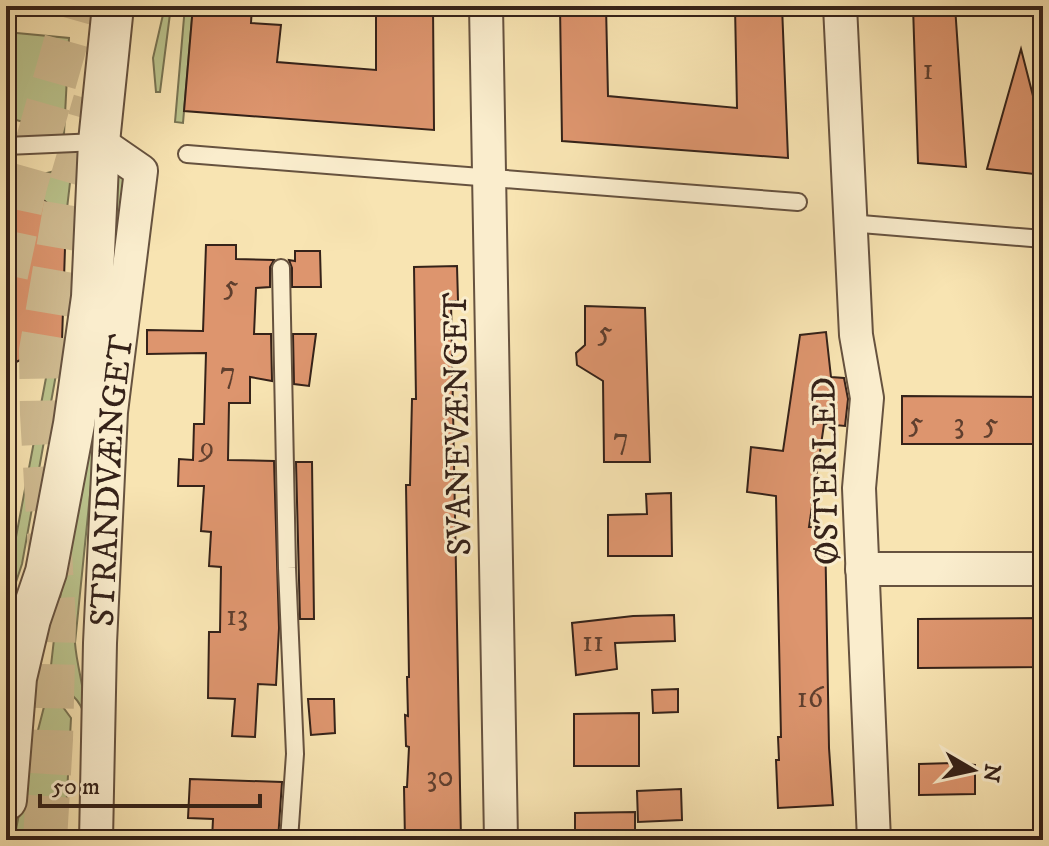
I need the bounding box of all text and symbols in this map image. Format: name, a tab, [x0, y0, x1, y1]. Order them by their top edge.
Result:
house number: 1	[922, 52, 934, 89]
house number: 5	[224, 268, 239, 305]
street label: SVANEVÆNGET	[435, 292, 481, 556]
house number: 5	[598, 314, 613, 351]
street label: STRANDVÆNGET	[82, 332, 143, 628]
house number: 7	[220, 355, 236, 392]
street label: ØSTERLED	[803, 376, 849, 565]
house number: 5	[909, 405, 924, 442]
house number: 3	[953, 406, 965, 443]
house number: 5	[984, 406, 999, 443]
house number: 7	[613, 421, 629, 458]
house number: 9	[198, 429, 214, 466]
house number: 13	[226, 598, 248, 635]
house number: 11	[582, 624, 604, 661]
house number: 16	[797, 680, 825, 717]
north arrow	[933, 730, 1013, 810]
scale bar	[40, 758, 260, 808]
house number: 30	[426, 759, 454, 796]
text: N	[977, 762, 1006, 784]
text: 50 m	[52, 772, 100, 802]

